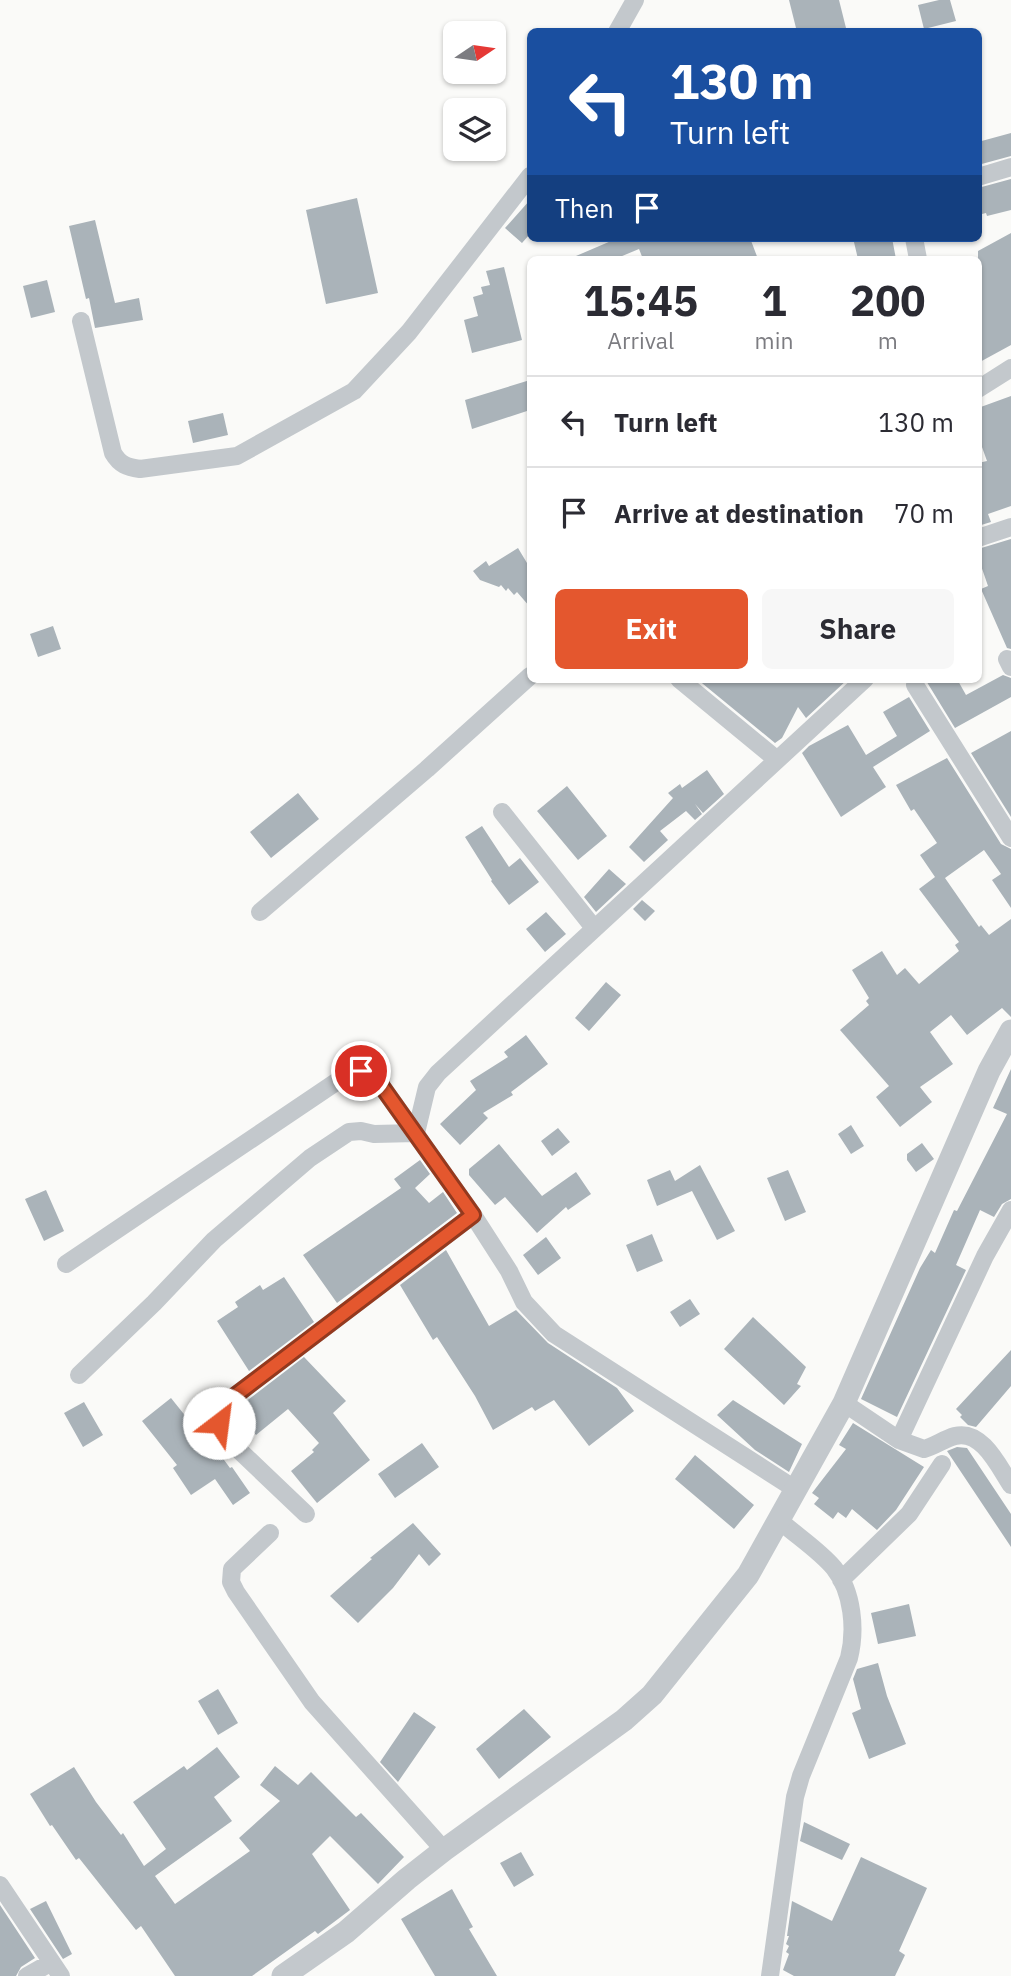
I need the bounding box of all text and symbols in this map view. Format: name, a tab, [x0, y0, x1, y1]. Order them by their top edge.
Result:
north arrow	[443, 21, 506, 84]
map controls	[443, 21, 506, 161]
text: 130 m	[670, 49, 814, 112]
icon: left	[555, 56, 646, 147]
button: layers	[443, 98, 506, 161]
text: Turn left	[670, 111, 790, 153]
icon: arrive	[628, 189, 666, 227]
text: Then	[555, 191, 614, 225]
text: 15:45	[583, 273, 698, 328]
text: 1	[761, 273, 787, 328]
text: 200	[850, 273, 926, 328]
text: Arrival	[607, 325, 674, 355]
text: min	[755, 325, 793, 355]
text: m	[878, 325, 898, 355]
icon: left	[555, 403, 593, 441]
text: Turn left	[614, 405, 717, 439]
text: 130 m	[878, 405, 954, 439]
icon: arrive	[555, 494, 593, 532]
text: Arrive at destination	[614, 496, 864, 530]
text: 70 m	[894, 496, 954, 530]
button: Exit	[555, 589, 748, 669]
button: Share	[762, 589, 954, 669]
pin	[331, 1041, 391, 1101]
icon: arrive	[342, 1052, 380, 1090]
position arrow	[182, 1386, 256, 1460]

